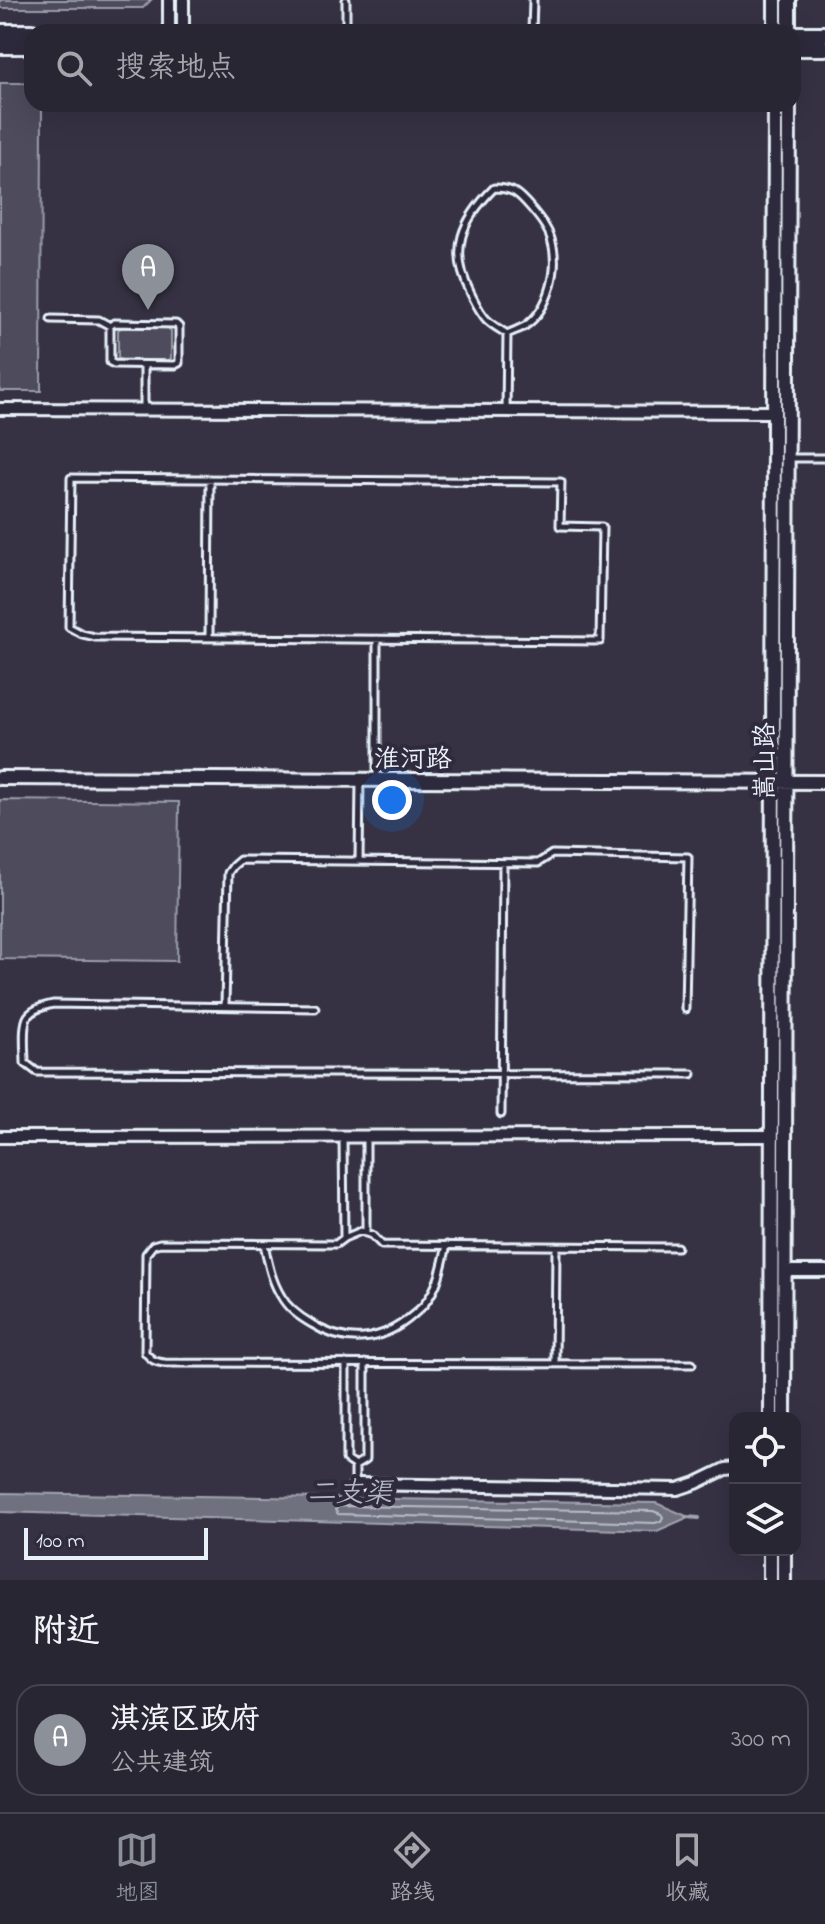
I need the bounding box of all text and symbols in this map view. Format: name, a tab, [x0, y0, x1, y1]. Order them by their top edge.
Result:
search box	[24, 24, 801, 112]
icon: search	[52, 46, 96, 90]
text: 搜索地点	[116, 47, 236, 91]
pin: A	[122, 244, 174, 310]
street label: 嵩山路	[748, 722, 786, 800]
street label: 淮河路	[374, 742, 452, 780]
your location	[372, 780, 412, 820]
map controls	[729, 1412, 801, 1556]
button: locate	[729, 1412, 801, 1484]
water label: 二支渠	[308, 1473, 394, 1516]
button: layers	[729, 1484, 801, 1556]
scale bar	[24, 1524, 208, 1560]
text: 100 m	[36, 1526, 85, 1558]
text: 附近	[32, 1608, 100, 1658]
text: 淇滨区政府	[110, 1699, 260, 1743]
text: A	[52, 1721, 68, 1759]
text: 300 m	[731, 1721, 791, 1759]
text: 公共建筑	[110, 1745, 214, 1783]
tab: 地图	[115, 1828, 160, 1910]
tab: 路线	[390, 1828, 435, 1910]
tab: 收藏	[665, 1828, 710, 1910]

